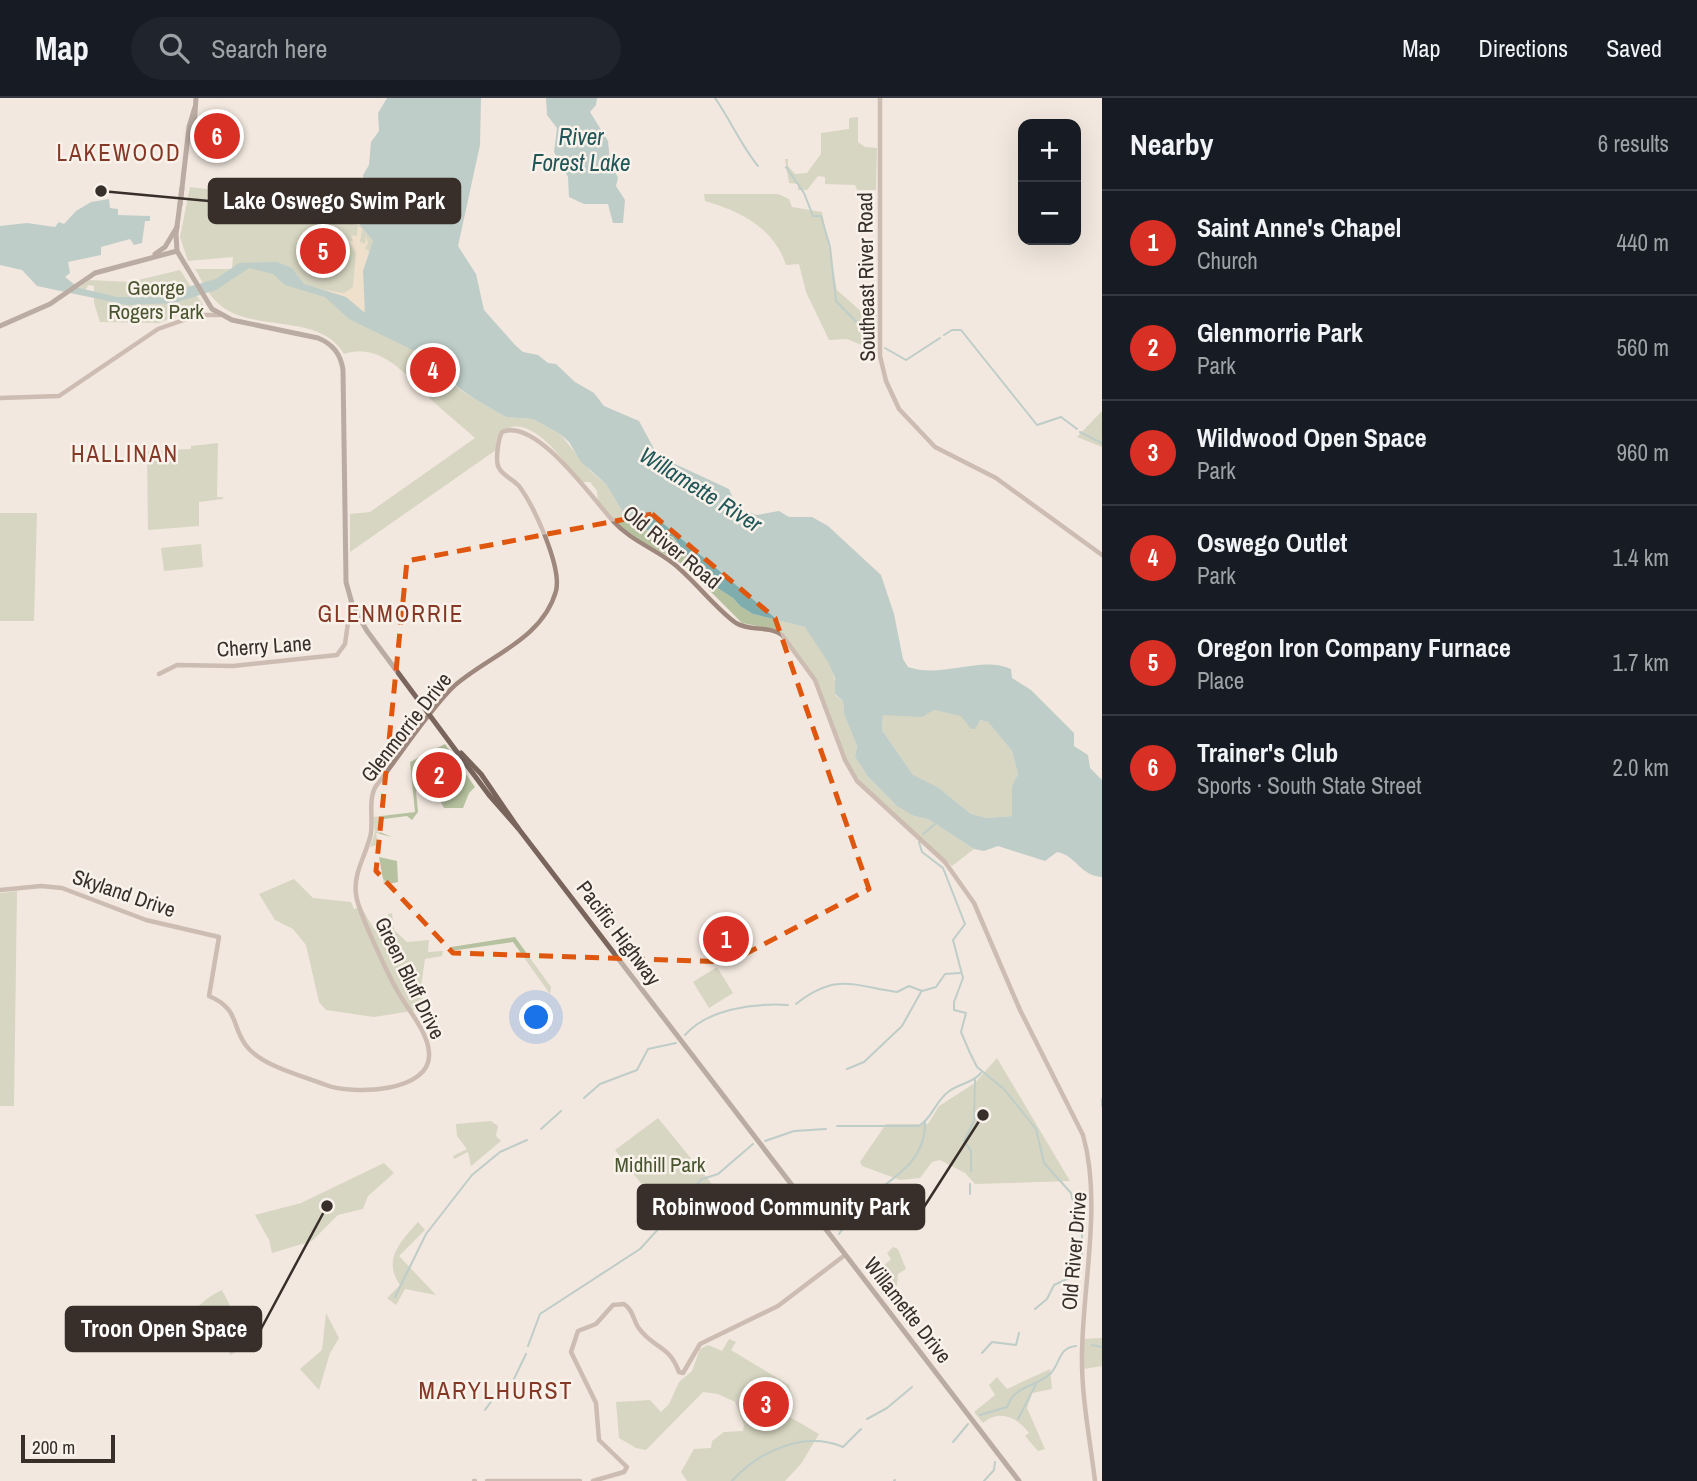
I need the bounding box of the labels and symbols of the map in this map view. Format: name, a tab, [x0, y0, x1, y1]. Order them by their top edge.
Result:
pin: 6	[194, 110, 240, 162]
water label: River Forest Lake	[532, 121, 630, 178]
district label: LAKEWOOD	[57, 137, 182, 168]
callout: Lake Oswego Swim Park	[209, 179, 460, 223]
text: Lake Oswego Swim Park	[223, 185, 446, 216]
street label: Southeast River Road	[850, 192, 882, 362]
pin: 5	[300, 225, 346, 277]
park label: George Rogers Park	[108, 273, 204, 326]
pin: 4	[410, 344, 456, 396]
district label: HALLINAN	[71, 438, 179, 469]
water label: Willamette River	[634, 439, 769, 539]
street label: Old River Road	[617, 498, 727, 596]
district label: GLENMORRIE	[318, 598, 464, 629]
street label: Cherry Lane	[216, 628, 312, 664]
street label: Glenmorrie Drive	[354, 666, 458, 788]
pin: 2	[416, 749, 462, 801]
street label: Skyland Drive	[69, 862, 179, 924]
street label: Pacific Highway	[570, 875, 668, 992]
street label: Green Bluff Drive	[368, 912, 452, 1044]
pin: 1	[703, 913, 749, 965]
your location	[519, 1000, 553, 1034]
park label: Midhill Park	[615, 1150, 706, 1179]
callout: Robinwood Community Park	[638, 1185, 924, 1229]
text: Robinwood Community Park	[652, 1191, 910, 1222]
street label: Old River Drive	[1054, 1191, 1094, 1311]
street label: Willamette Drive	[857, 1251, 959, 1369]
callout: Troon Open Space	[66, 1307, 261, 1351]
text: Troon Open Space	[81, 1313, 247, 1344]
district label: MARYLHURST	[418, 1374, 574, 1406]
pin: 3	[743, 1378, 789, 1430]
scale bar	[21, 1432, 116, 1464]

